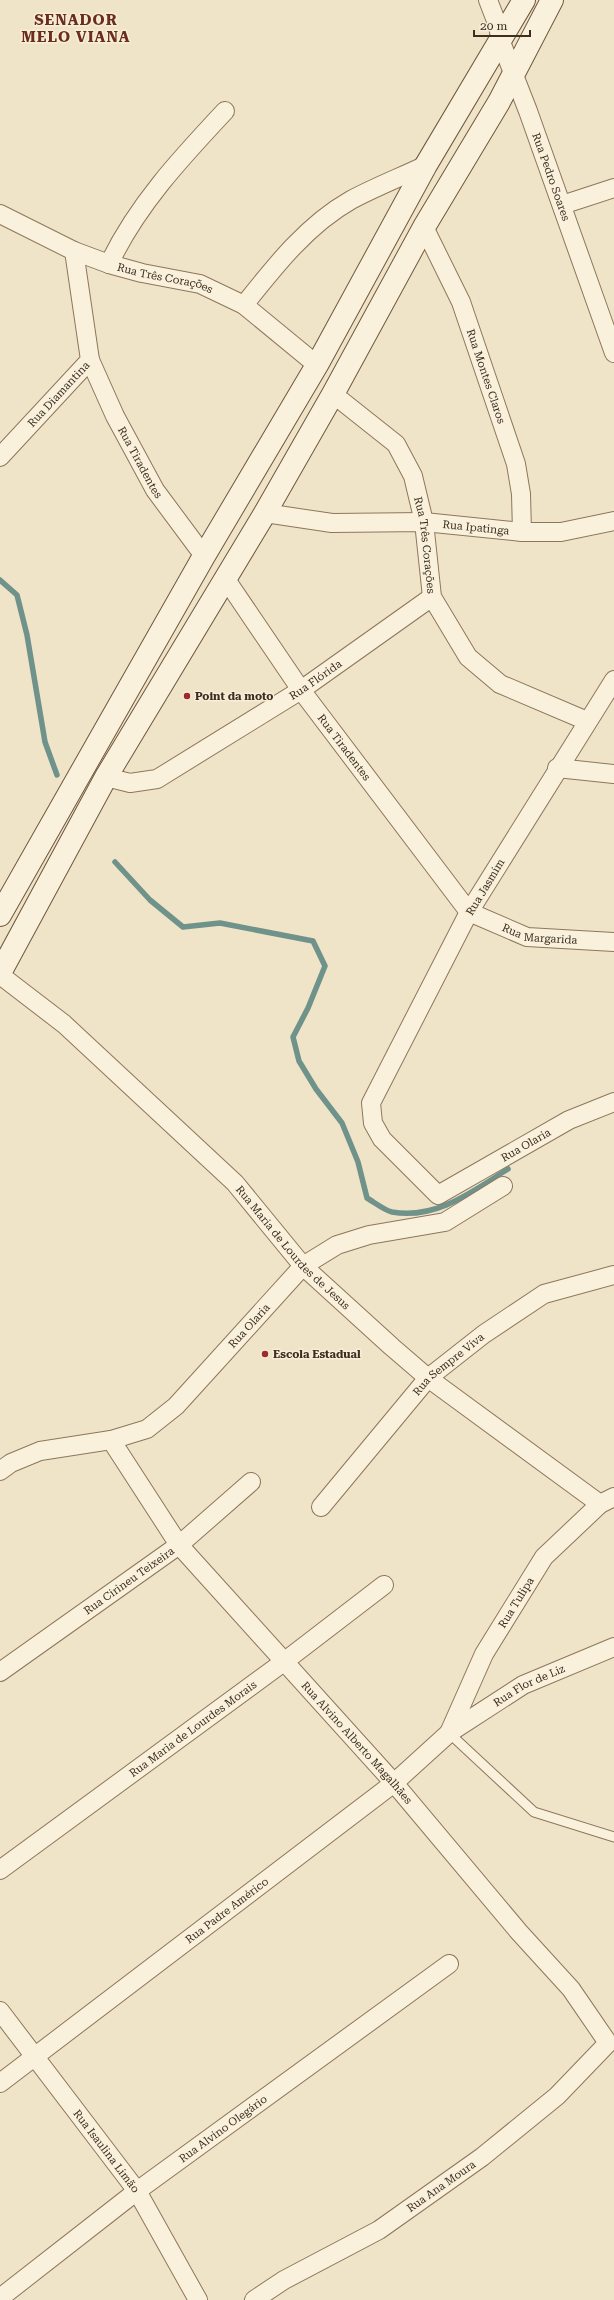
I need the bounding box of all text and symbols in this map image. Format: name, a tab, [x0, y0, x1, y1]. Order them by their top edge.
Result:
district label: SENADOR MELO VIANA	[21, 11, 131, 46]
scale bar	[474, 12, 530, 38]
text: 20 m	[480, 19, 507, 33]
street label: Rua Pedro Soares	[529, 131, 572, 223]
street label: Rua Três Corações	[116, 261, 215, 296]
street label: Rua Montes Claros	[464, 327, 508, 425]
street label: Rua Diamantina	[25, 359, 93, 430]
street label: Rua Tiradentes	[115, 424, 165, 501]
street label: Rua Três Corações	[411, 495, 438, 594]
street label: Rua Ipatinga	[442, 518, 510, 538]
street label: Rua Flórida	[287, 657, 344, 703]
place label: Point da moto	[195, 690, 273, 703]
marker: Point da moto	[182, 691, 192, 701]
street label: Rua Tiradentes	[315, 712, 373, 783]
street label: Rua Jasmim	[463, 857, 507, 918]
street label: Rua Margarida	[500, 921, 578, 947]
street label: Rua Olaria	[499, 1126, 553, 1165]
street label: Rua Maria de Lourdes de Jesus	[233, 1183, 352, 1312]
street label: Rua Olaria	[226, 1301, 273, 1351]
street label: Rua Sempre Viva	[410, 1330, 487, 1398]
place label: Escola Estadual	[273, 1348, 361, 1361]
marker: Escola Estadual	[260, 1349, 270, 1359]
street label: Rua Cirineu Teixeira	[81, 1544, 177, 1617]
street label: Rua Tulipa	[496, 1575, 537, 1630]
street label: Rua Flor de Liz	[491, 1662, 567, 1709]
street label: Rua Maria de Lourdes Morais	[127, 1678, 259, 1780]
street label: Rua Alvino Alberto Magalhães	[299, 1679, 415, 1807]
street label: Rua Padre Américo	[183, 1875, 271, 1946]
street label: Rua Alvino Olegário	[176, 2092, 270, 2165]
street label: Rua Isaulina Limão	[70, 2107, 142, 2196]
street label: Rua Ana Moura	[404, 2158, 478, 2215]

